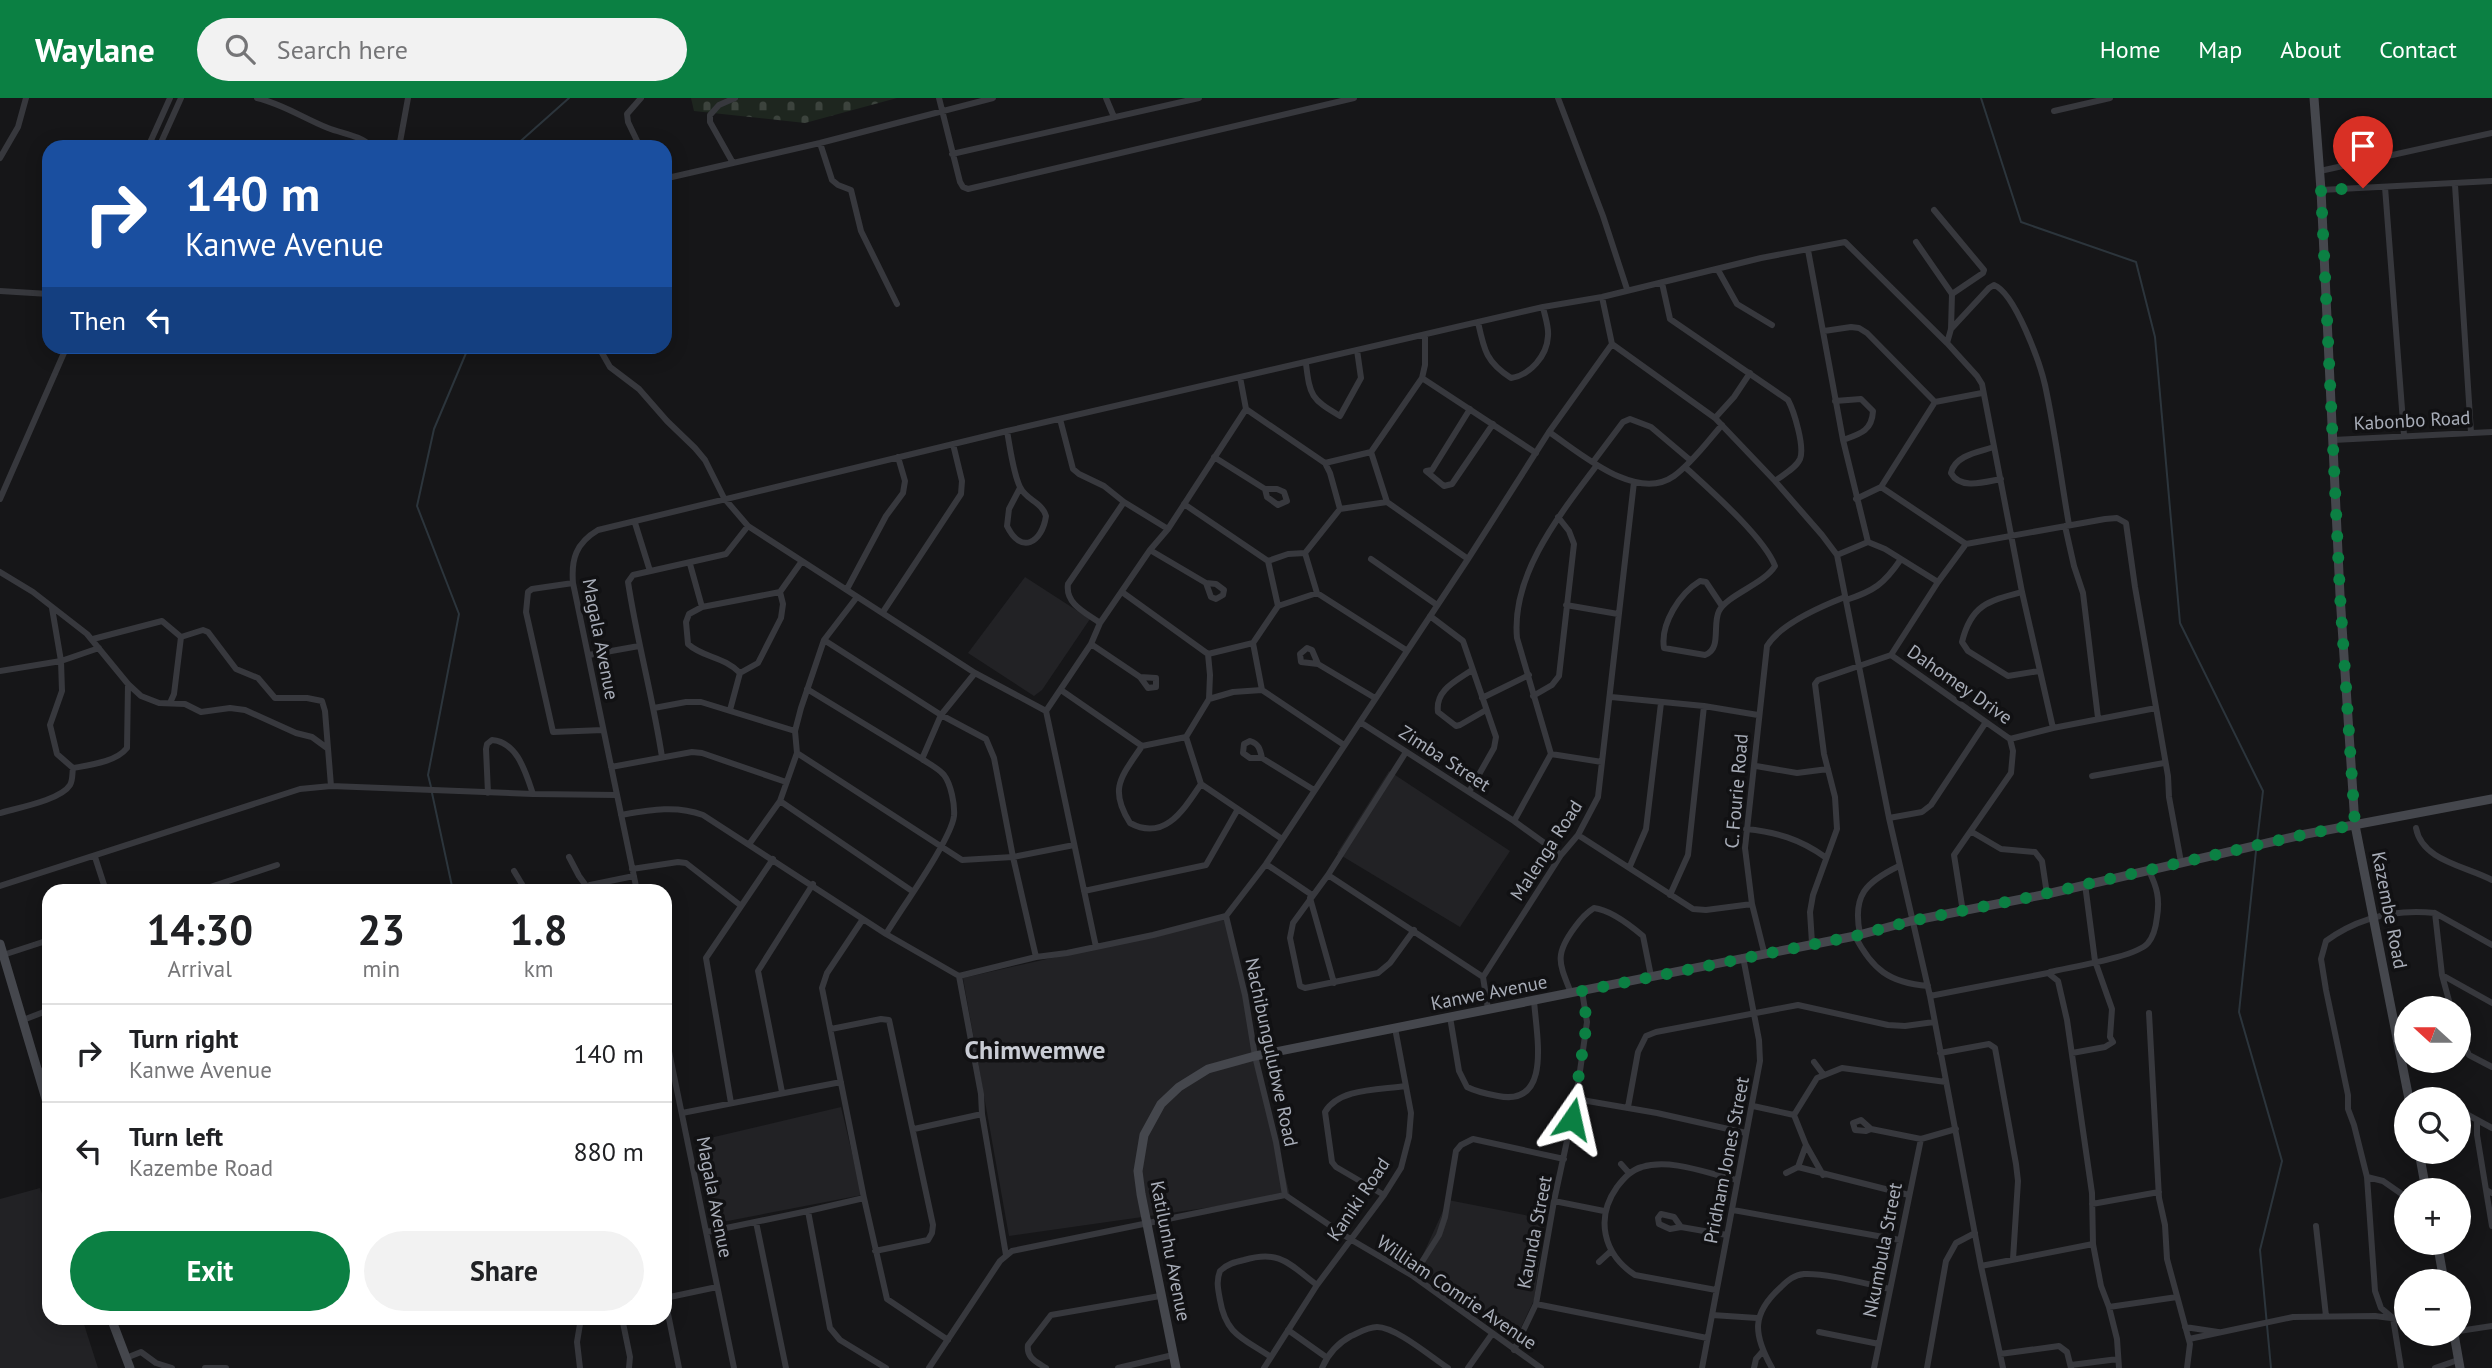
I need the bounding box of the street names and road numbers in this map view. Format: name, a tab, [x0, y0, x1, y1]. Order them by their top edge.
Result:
street label: Kabonbo Road	[2353, 405, 2471, 435]
street label: Magala Avenue	[577, 576, 625, 702]
street label: Dahomey Drive	[1903, 639, 2017, 729]
street label: Zimba Street	[1395, 720, 1496, 797]
street label: C. Fourie Road	[1719, 733, 1753, 849]
street label: Malenga Road	[1505, 795, 1587, 905]
street label: Kazembe Road	[2367, 849, 2413, 971]
street label: Nachibungulubwe Road	[1240, 956, 1304, 1148]
street label: Kanwe Avenue	[1429, 969, 1549, 1015]
street label: Pridham Jones Street	[1698, 1074, 1754, 1245]
street label: Magala Avenue	[691, 1134, 739, 1260]
street label: Kaniki Road	[1321, 1153, 1395, 1245]
street label: Kaunda Street	[1511, 1173, 1557, 1290]
street label: Katilunhu Avenue	[1146, 1179, 1196, 1323]
street label: Nkumbula Street	[1857, 1180, 1907, 1319]
street label: William Comrie Avenue	[1372, 1230, 1542, 1354]

